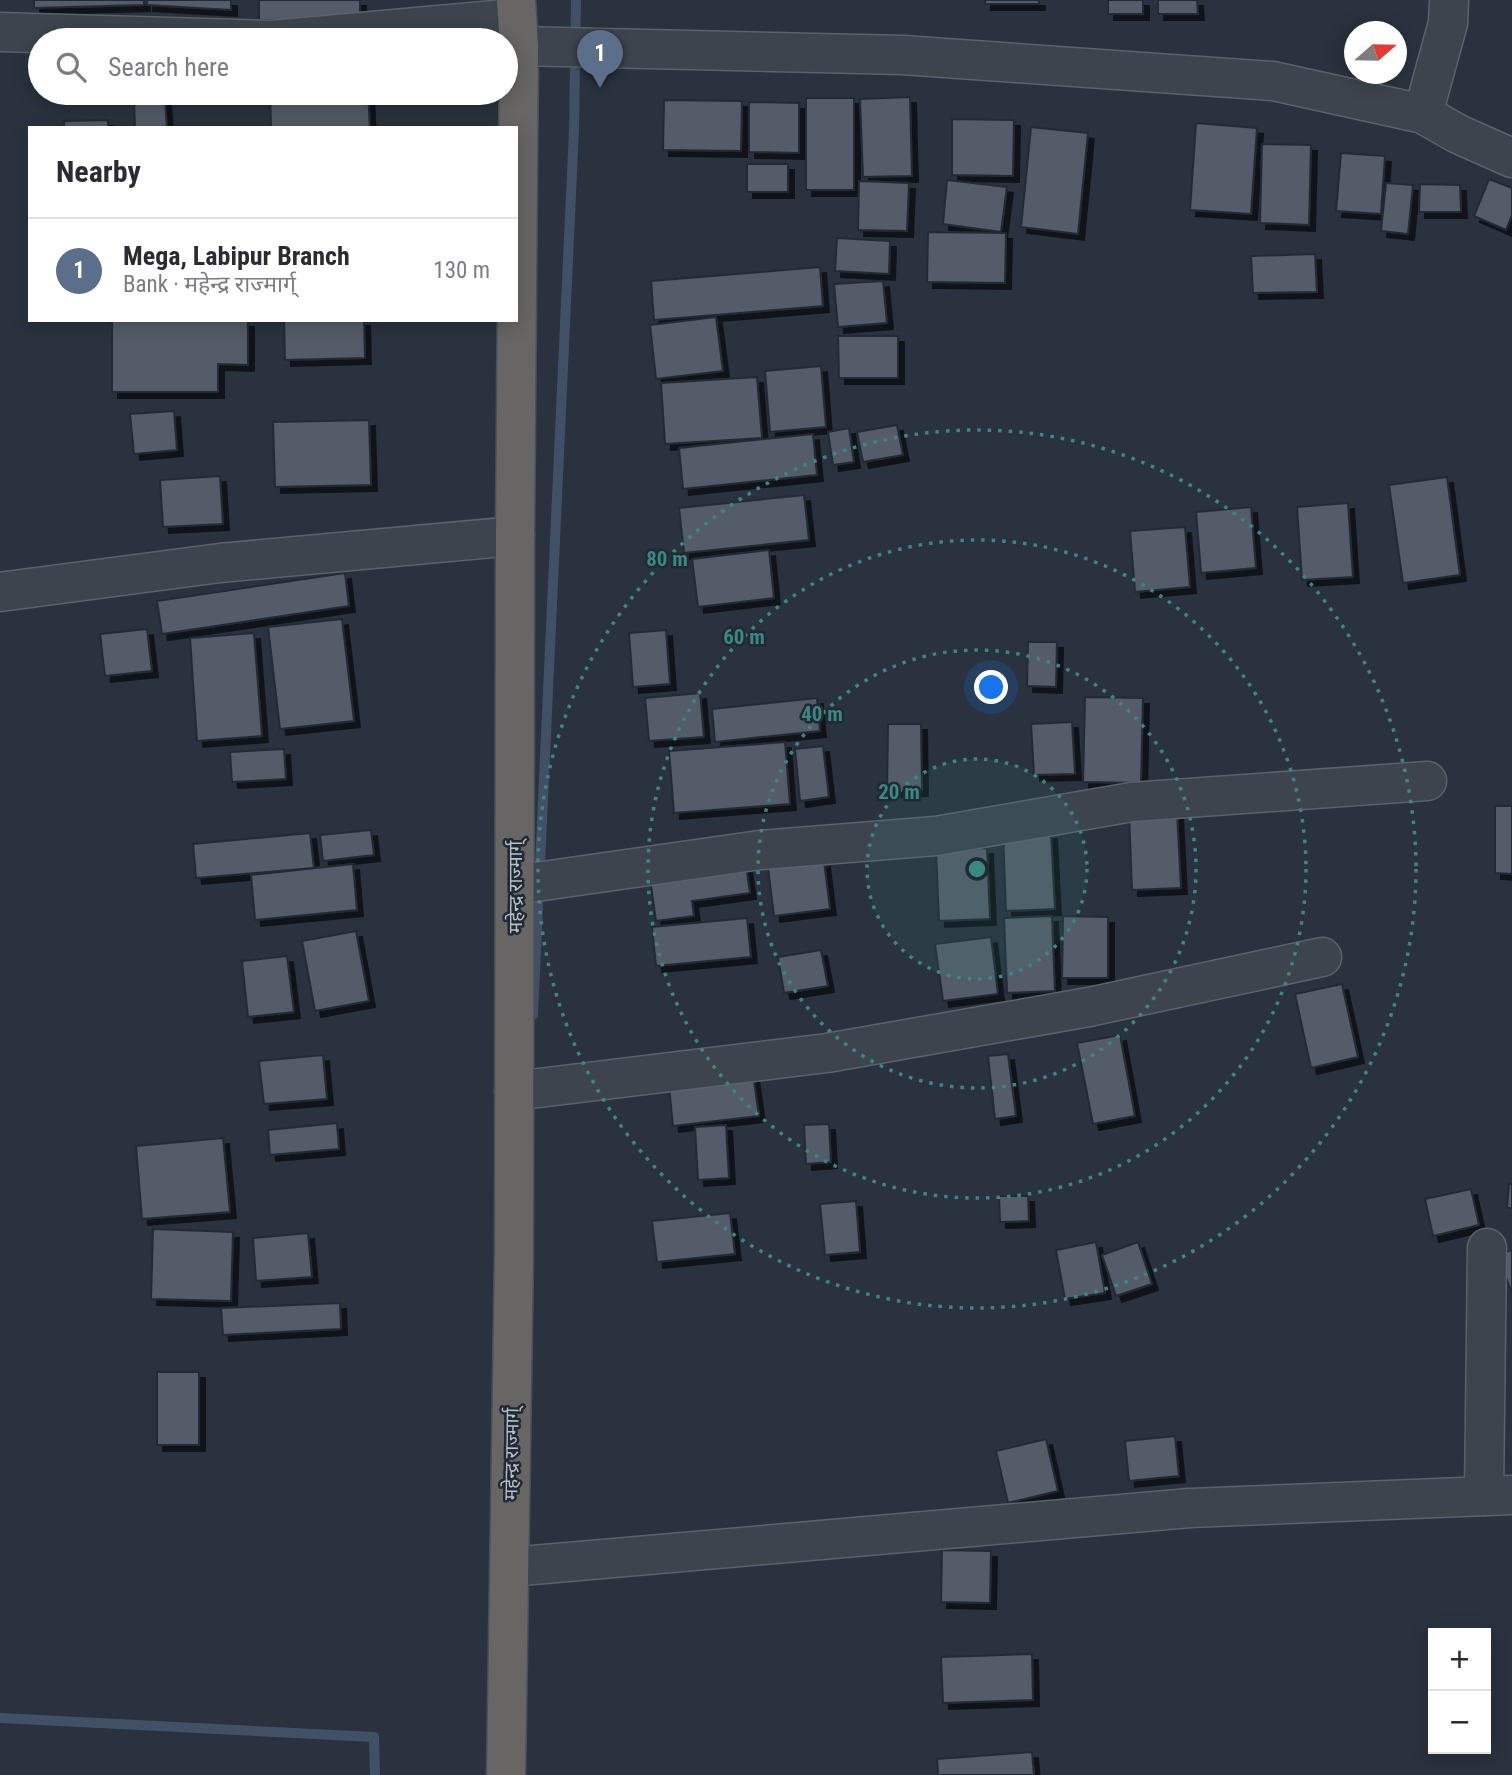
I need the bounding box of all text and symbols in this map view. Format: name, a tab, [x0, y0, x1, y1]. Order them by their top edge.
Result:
north arrow	[1344, 21, 1407, 84]
search box	[28, 28, 518, 105]
pin: 1	[577, 30, 623, 88]
icon: search	[52, 48, 90, 86]
text: Search here	[108, 52, 229, 82]
text: Nearby	[56, 154, 141, 189]
text: Mega, Labipur Branch	[123, 241, 350, 271]
text: 1	[73, 257, 85, 284]
text: 130 m	[433, 257, 490, 284]
text: Bank · महेन्द्र राज्मार्ग्	[123, 271, 296, 298]
text: 80 m	[646, 547, 688, 571]
text: 60 m	[723, 625, 765, 649]
your location	[974, 670, 1008, 704]
text: 40 m	[801, 702, 843, 726]
text: 20 m	[878, 780, 920, 804]
street label: महेन्द्र राज्मार्ग्	[504, 838, 527, 933]
centre of rings	[965, 857, 989, 881]
street label: महेन्द्र राज्मार्ग्	[499, 1405, 524, 1500]
map controls	[1428, 1628, 1491, 1754]
button: +	[1428, 1628, 1491, 1691]
button: −	[1428, 1691, 1491, 1754]

